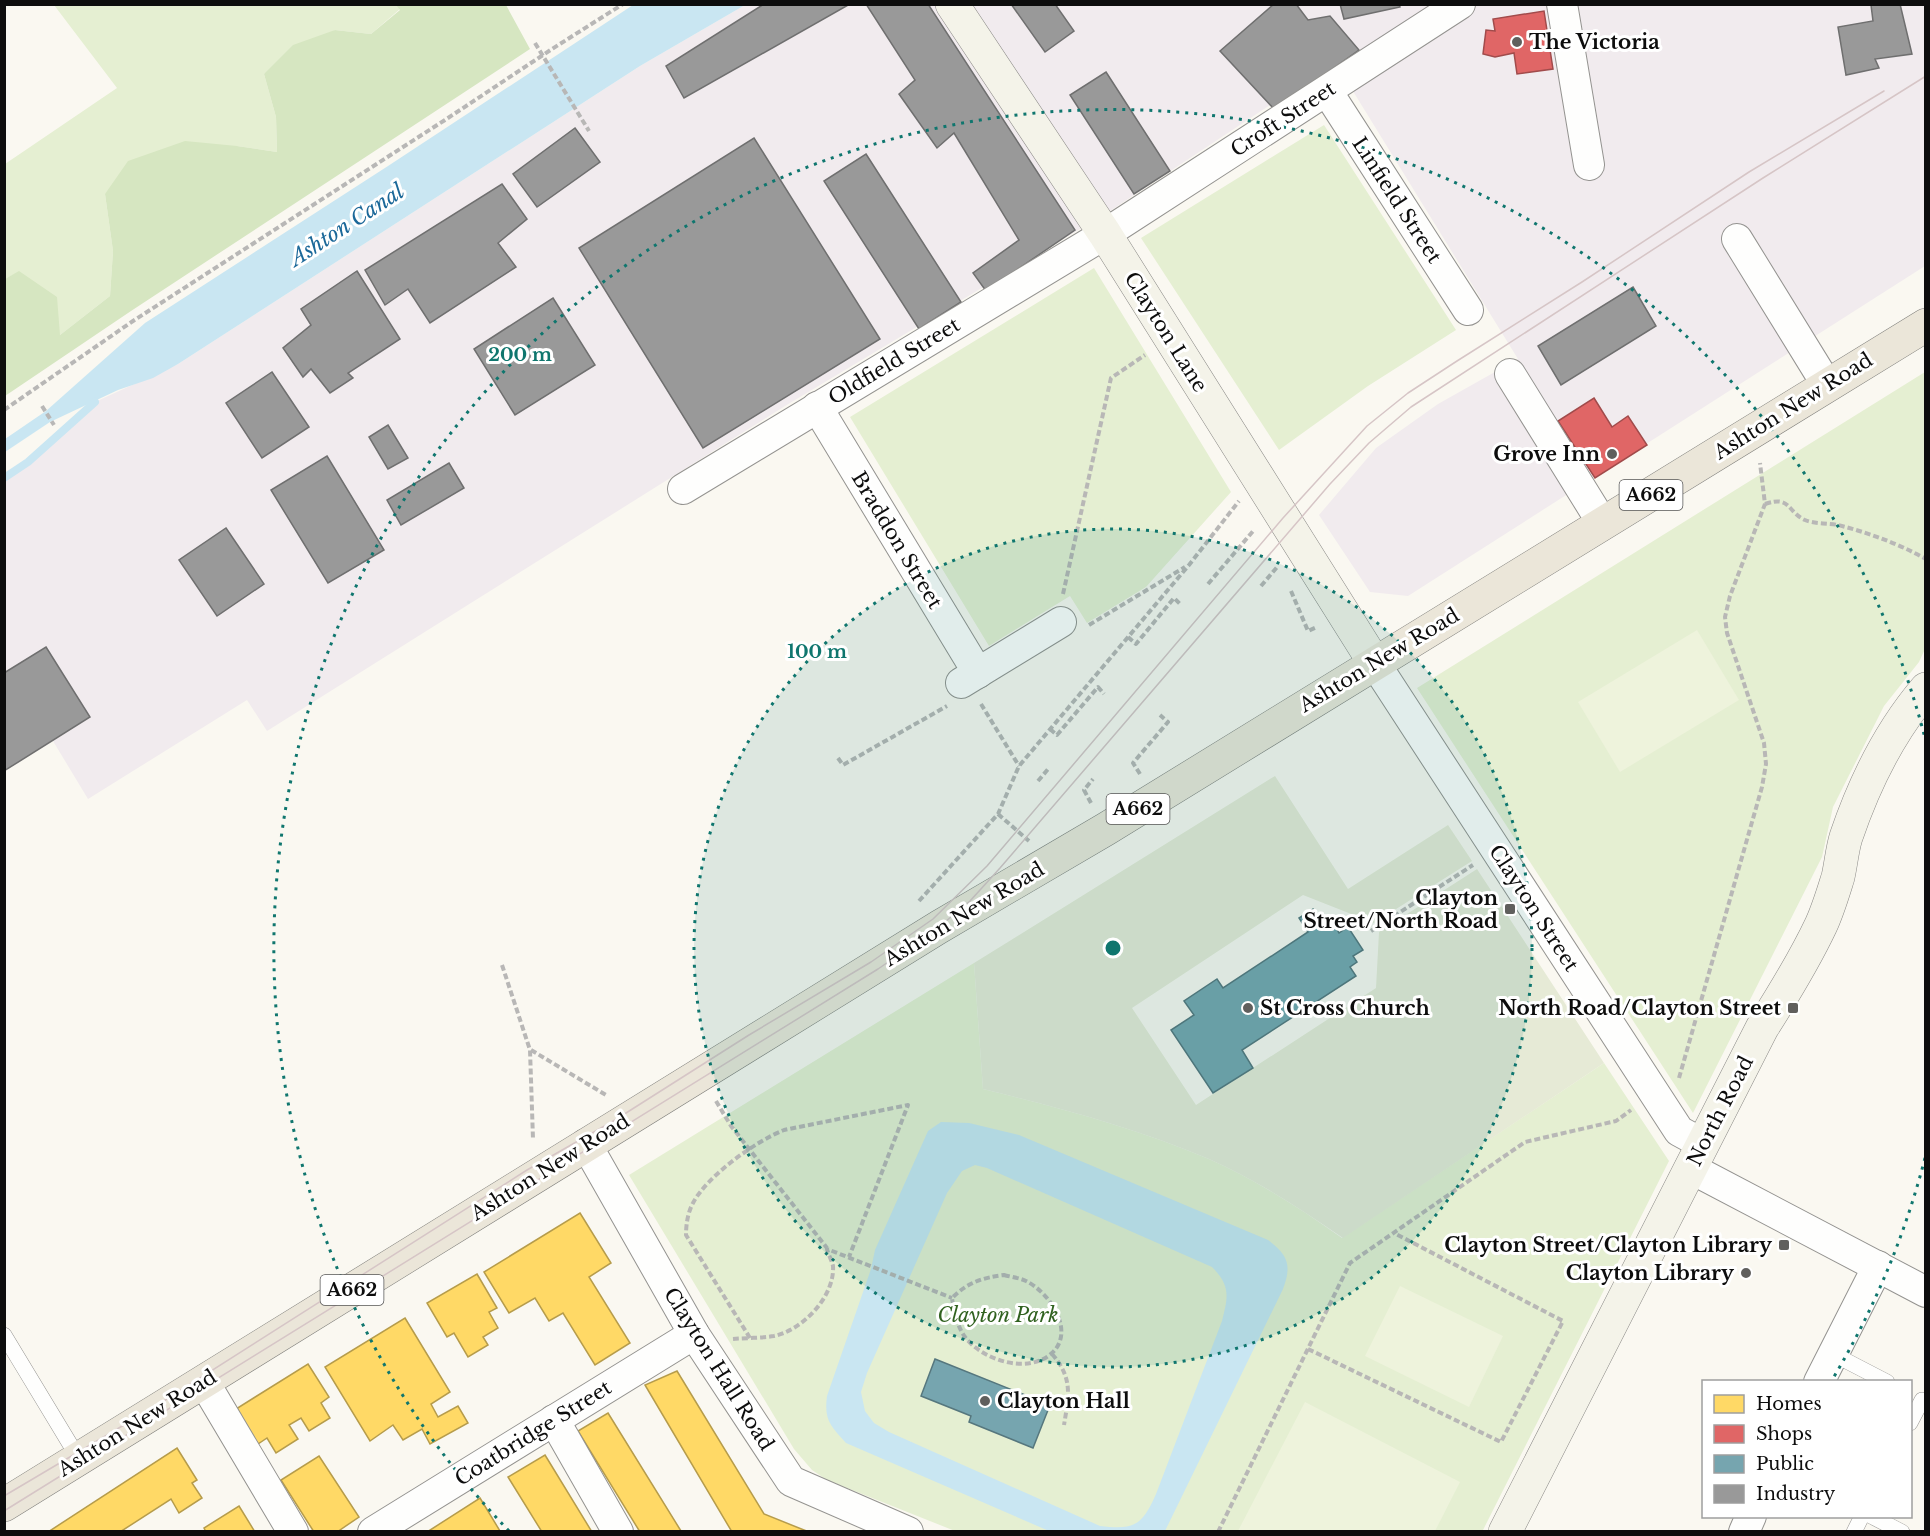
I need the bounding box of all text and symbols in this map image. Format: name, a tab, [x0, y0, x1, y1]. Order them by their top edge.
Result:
place label: The Victoria	[1529, 30, 1660, 54]
marker: The Victoria	[1510, 35, 1524, 49]
street label: Croft Street	[1226, 76, 1340, 162]
street label: Linfield Street	[1347, 132, 1447, 268]
water label: Ashton Canal	[282, 178, 410, 273]
street label: Clayton Lane	[1120, 268, 1212, 396]
street label: Oldfield Street	[824, 312, 964, 410]
text: 200 m	[488, 344, 552, 366]
street label: Ashton New Road	[1708, 347, 1877, 465]
place label: Grove Inn	[1493, 442, 1600, 466]
marker: Grove Inn	[1605, 447, 1619, 461]
street label: Braddon Street	[847, 467, 948, 613]
road number: A662	[1620, 480, 1682, 510]
street label: Ashton New Road	[1294, 603, 1463, 718]
text: 100 m	[787, 641, 847, 663]
road number: A662	[1106, 794, 1170, 824]
street label: Clayton Street	[1484, 840, 1584, 976]
street label: Ashton New Road	[879, 857, 1048, 972]
place label: Clayton Street/North Road	[1303, 886, 1498, 933]
marker: Clayton Street/North Road	[1503, 902, 1517, 916]
centre of rings	[1103, 938, 1123, 958]
place label: St Cross Church	[1260, 996, 1431, 1020]
place label: North Road/Clayton Street	[1498, 996, 1781, 1020]
marker: St Cross Church	[1241, 1001, 1255, 1015]
marker: North Road/Clayton Street	[1786, 1001, 1800, 1015]
street label: North Road	[1682, 1052, 1758, 1170]
street label: Ashton New Road	[465, 1108, 634, 1226]
place label: Clayton Street/Clayton Library	[1444, 1233, 1773, 1257]
marker: Clayton Street/Clayton Library	[1777, 1238, 1791, 1252]
place label: Clayton Library	[1566, 1261, 1735, 1285]
marker: Clayton Library	[1739, 1266, 1753, 1280]
road number: A662	[320, 1275, 384, 1305]
street label: Clayton Hall Road	[659, 1283, 779, 1455]
park label: Clayton Park	[937, 1303, 1059, 1327]
street label: Ashton New Road	[52, 1364, 221, 1482]
street label: Coatbridge Street	[450, 1375, 616, 1491]
legend	[1702, 1380, 1912, 1518]
place label: Clayton Hall	[997, 1389, 1130, 1413]
text: Homes	[1756, 1393, 1822, 1415]
marker: Clayton Hall	[978, 1394, 992, 1408]
text: Shops	[1756, 1423, 1812, 1445]
text: Public	[1756, 1453, 1814, 1475]
text: Industry	[1756, 1483, 1836, 1505]

